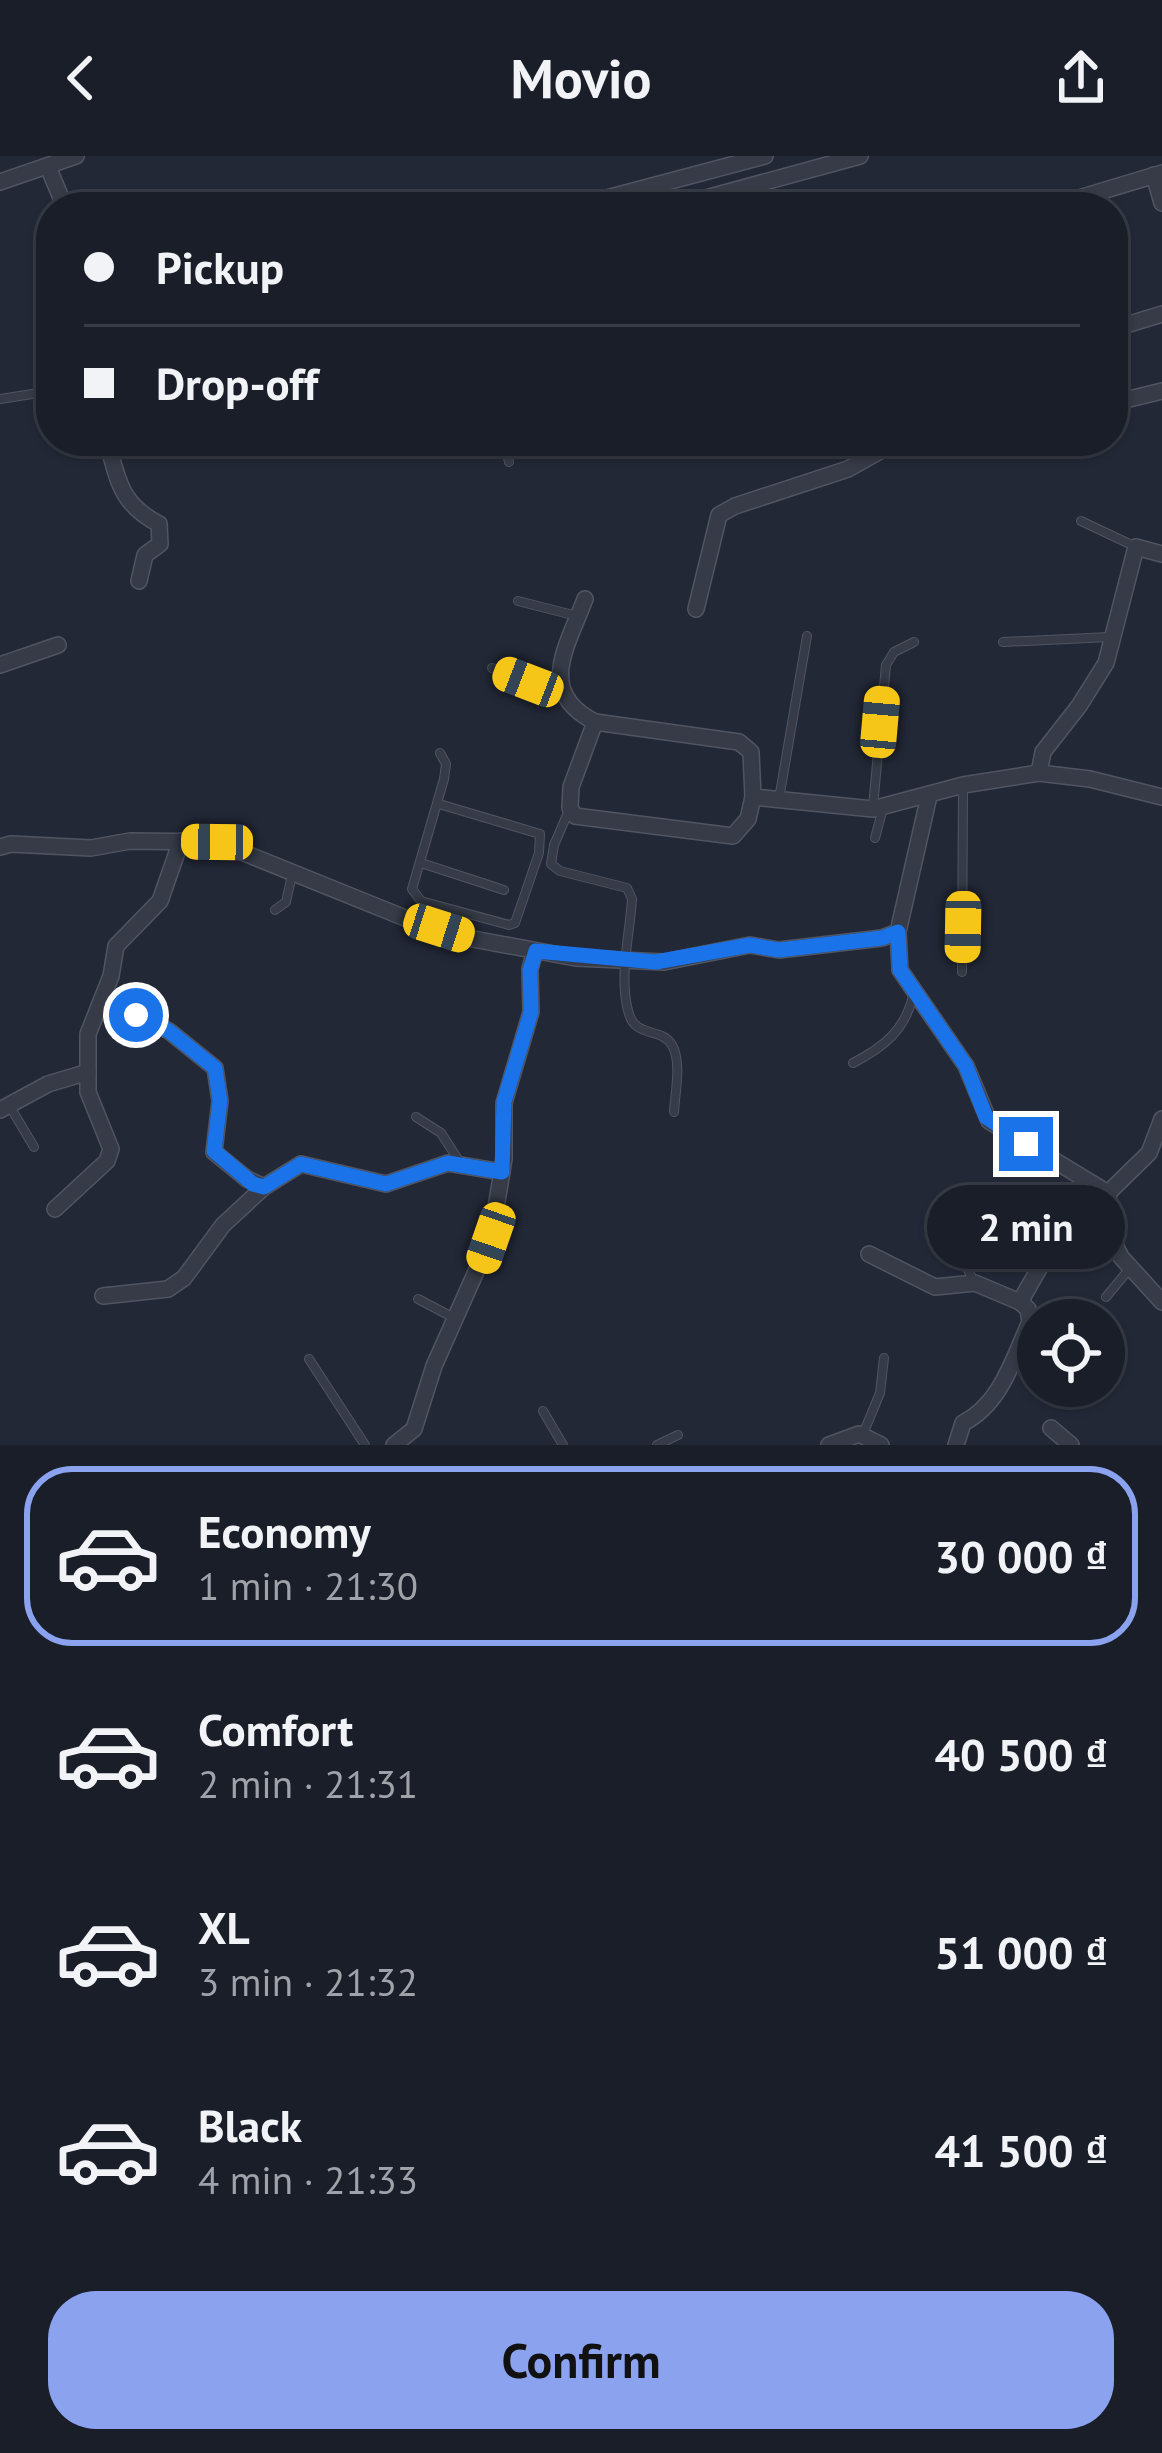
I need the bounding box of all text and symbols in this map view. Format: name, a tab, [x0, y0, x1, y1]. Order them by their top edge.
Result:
text: Movio	[511, 43, 651, 113]
icon: back	[48, 45, 114, 111]
icon: share	[1048, 45, 1114, 111]
text: Pickup	[156, 238, 284, 296]
text: Drop-off	[156, 354, 318, 412]
car	[488, 652, 568, 712]
car	[859, 685, 901, 759]
car	[181, 823, 253, 861]
car	[944, 891, 982, 963]
car	[399, 900, 479, 956]
route start	[109, 988, 163, 1042]
route end	[999, 1117, 1053, 1171]
callout: 2 min	[927, 1186, 1125, 1270]
car	[462, 1198, 520, 1278]
text: 2 min	[978, 1201, 1074, 1252]
map controls	[1017, 1299, 1125, 1407]
button: locate	[1017, 1299, 1125, 1407]
icon: car	[54, 1502, 162, 1610]
text: Economy	[198, 1502, 371, 1560]
text: 30 000 ₫	[935, 1527, 1108, 1585]
text: 1 min · 21:30	[198, 1560, 418, 1611]
icon: car	[54, 1700, 162, 1808]
text: Comfort	[198, 1700, 353, 1758]
text: 40 500 ₫	[935, 1725, 1108, 1783]
text: 2 min · 21:31	[198, 1758, 418, 1809]
icon: car	[54, 1898, 162, 2006]
text: XL	[198, 1898, 250, 1956]
text: 51 000 ₫	[935, 1923, 1108, 1981]
text: 3 min · 21:32	[198, 1956, 418, 2007]
icon: car	[54, 2096, 162, 2204]
text: Black	[198, 2096, 302, 2154]
text: 41 500 ₫	[935, 2121, 1108, 2179]
text: 4 min · 21:33	[198, 2154, 418, 2205]
button: Confirm	[48, 2291, 1114, 2429]

